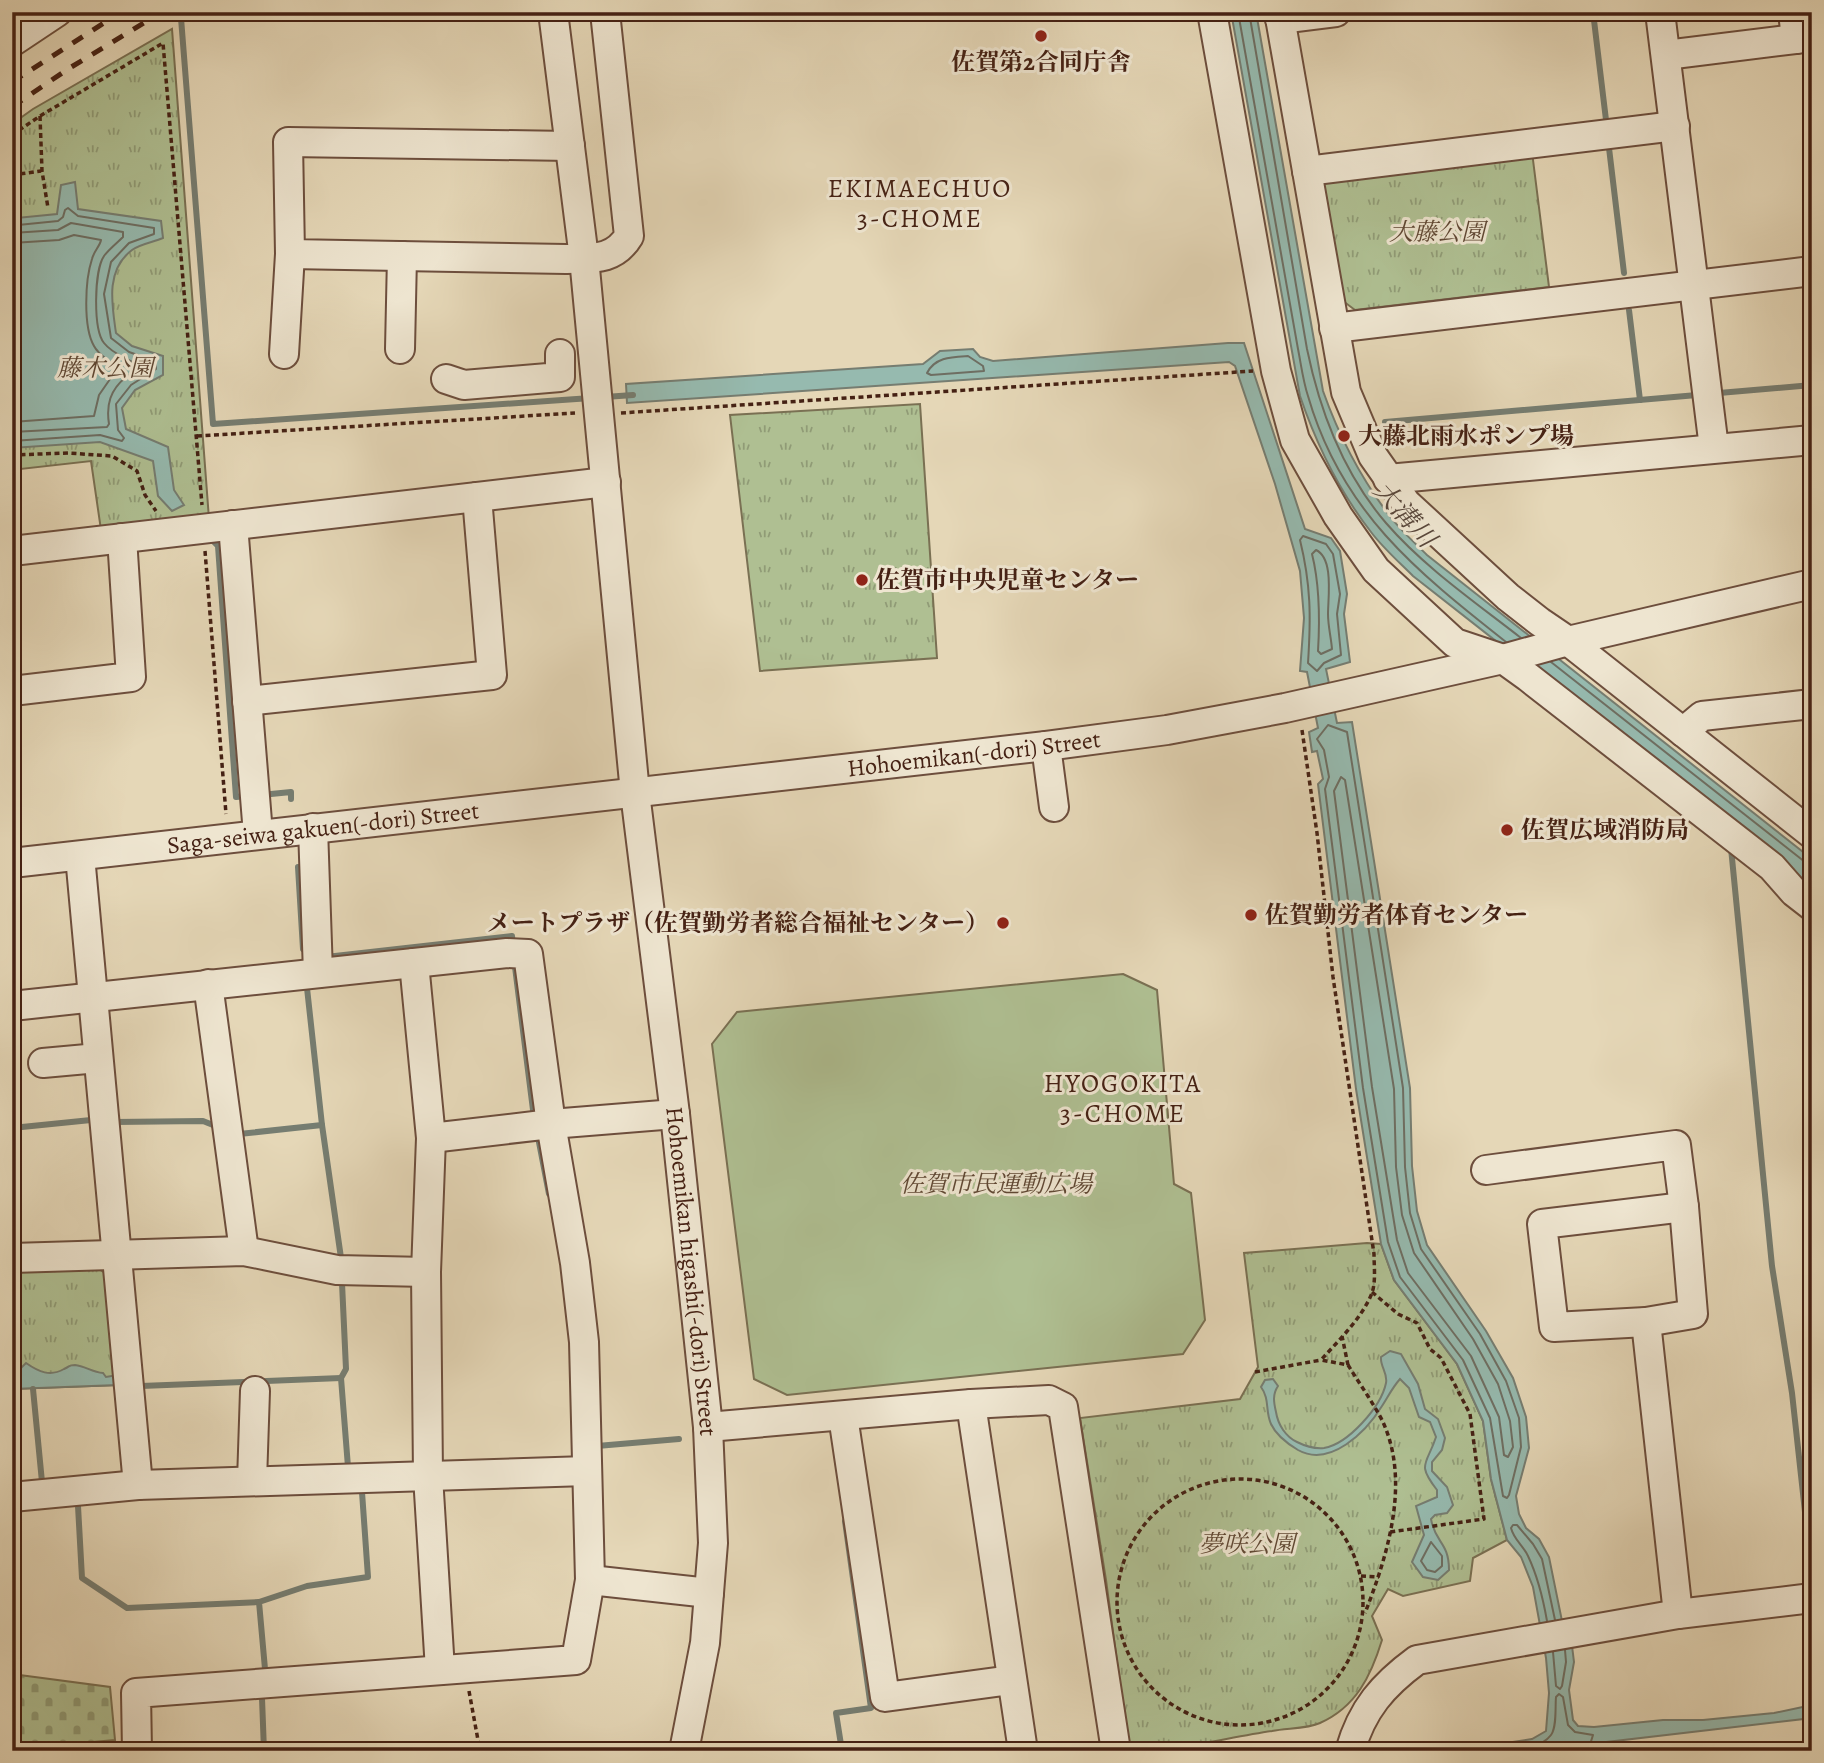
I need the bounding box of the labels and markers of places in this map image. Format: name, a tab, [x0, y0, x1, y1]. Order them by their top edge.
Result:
marker: 佐賀第2合同庁舎	[1033, 28, 1049, 44]
place label: 佐賀第2合同庁舎	[951, 46, 1131, 78]
place label: 大藤北雨水ポンプ場	[1358, 420, 1574, 452]
marker: 大藤北雨水ポンプ場	[1336, 428, 1352, 444]
place label: 佐賀市中央児童センター	[876, 564, 1139, 596]
marker: 佐賀市中央児童センター	[854, 572, 870, 588]
place label: 佐賀広域消防局	[1521, 814, 1689, 846]
marker: 佐賀広域消防局	[1499, 822, 1515, 838]
place label: 佐賀勤労者体育センター	[1265, 899, 1528, 931]
place label: メートプラザ（佐賀勤労者総合福祉センター）	[487, 907, 989, 939]
marker: 佐賀勤労者体育センター	[1243, 907, 1259, 923]
marker: メートプラザ（佐賀勤労者総合福祉センター）	[995, 915, 1011, 931]

